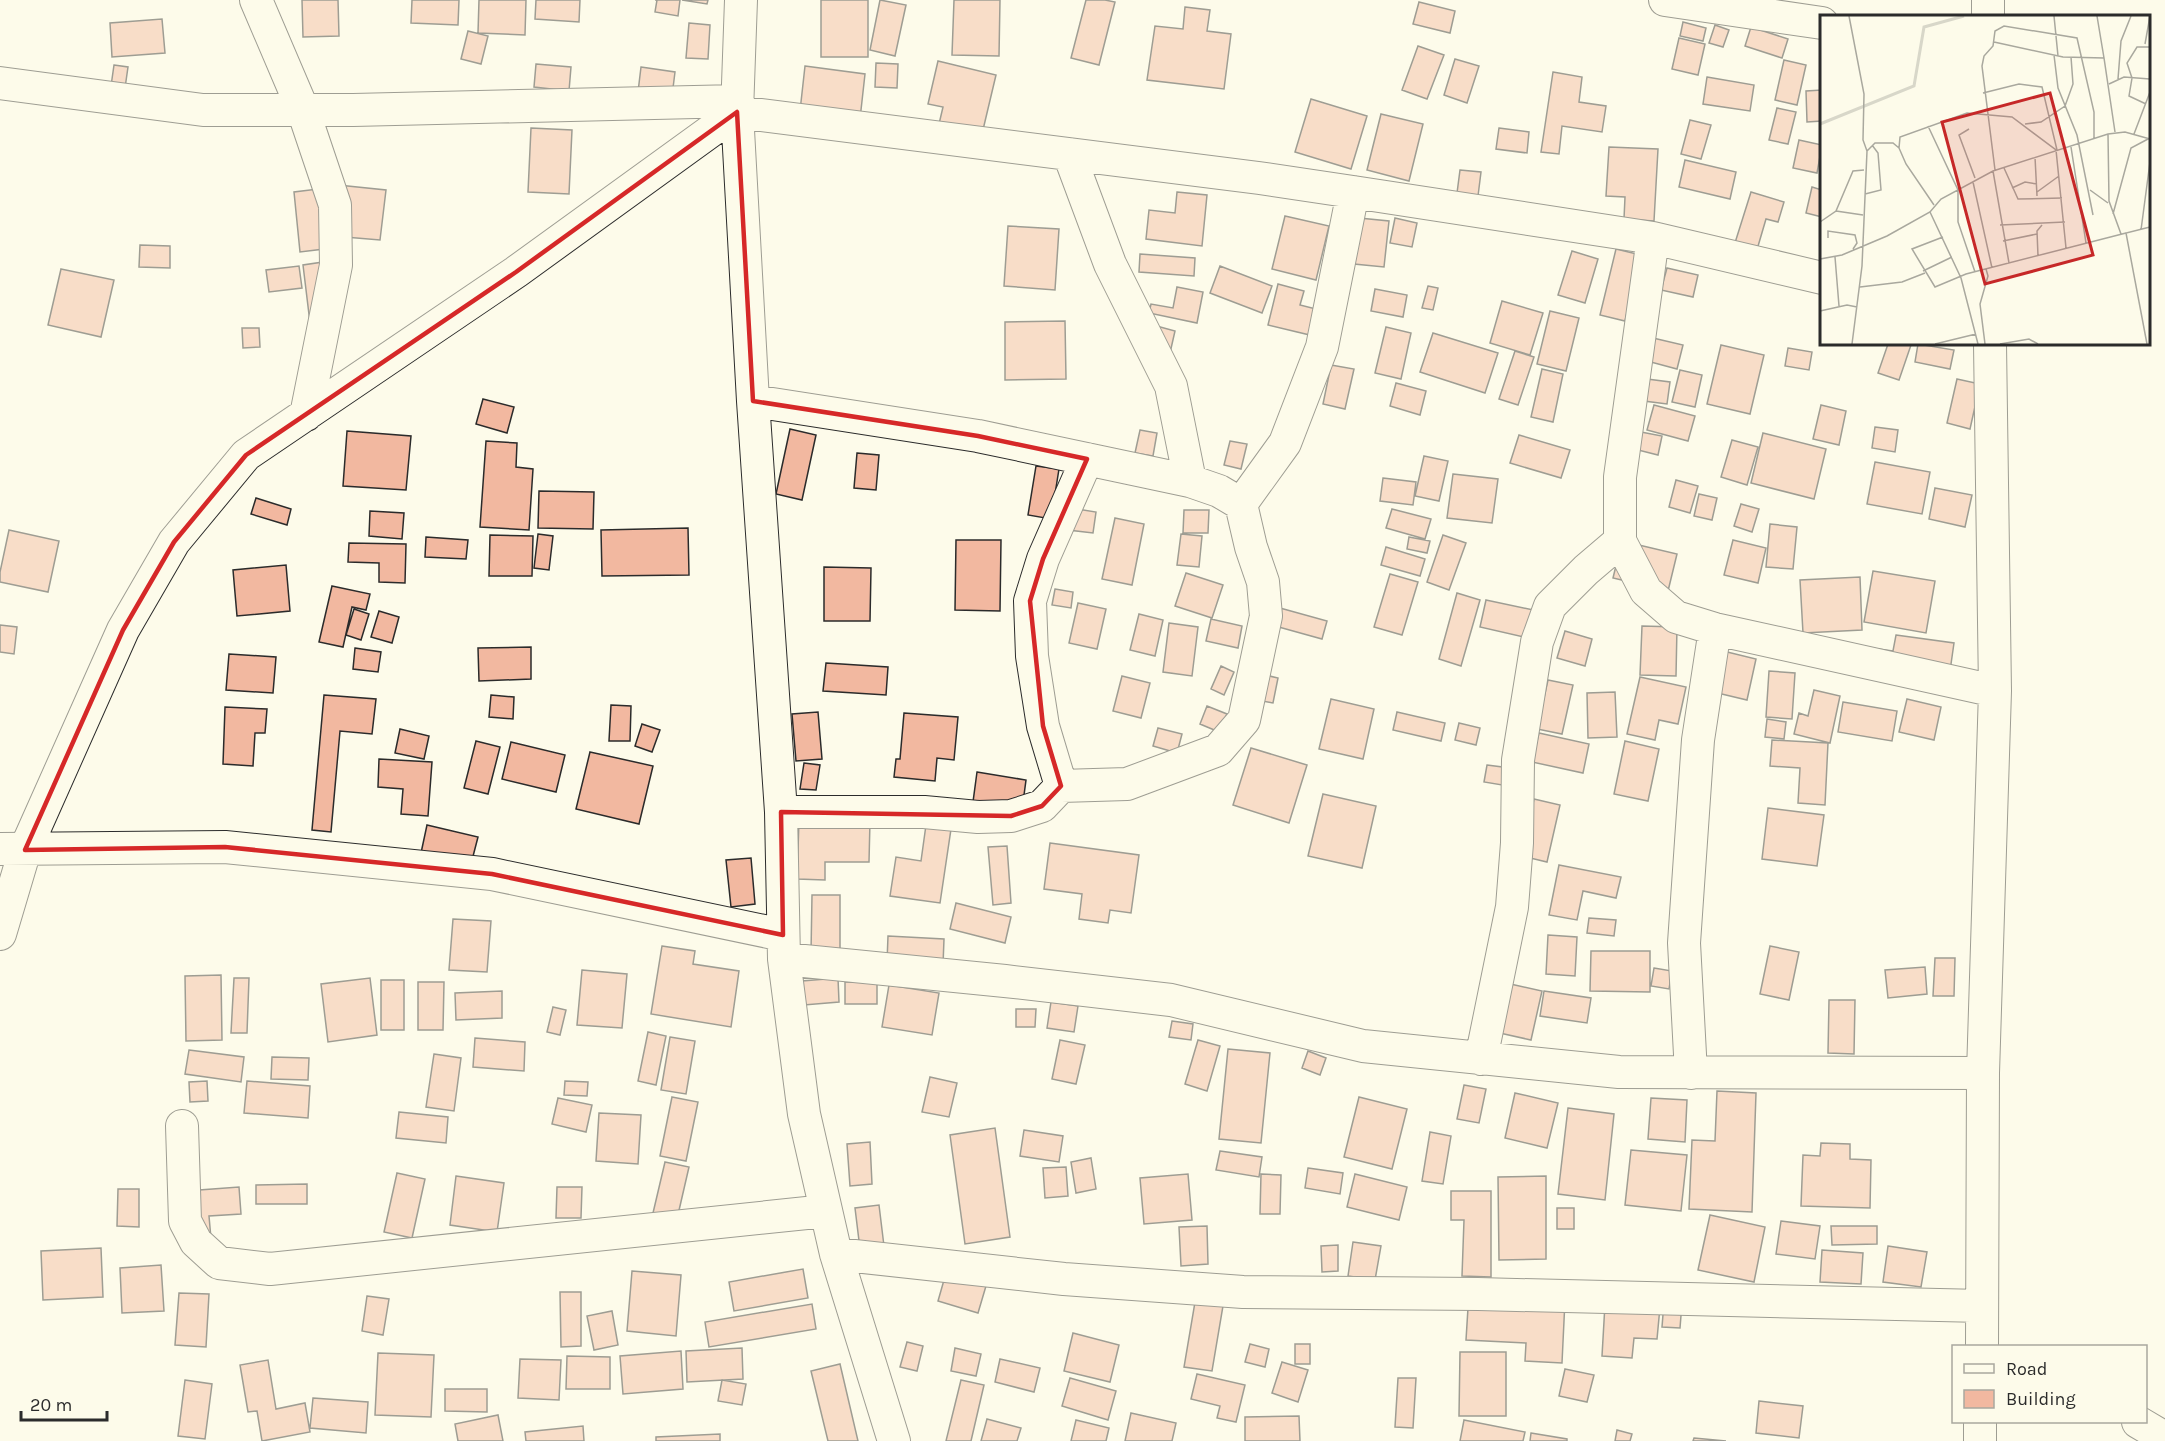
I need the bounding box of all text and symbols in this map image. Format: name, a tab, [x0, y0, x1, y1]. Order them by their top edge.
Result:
inset map	[1820, 15, 2150, 345]
legend	[1952, 1345, 2147, 1423]
text: Road	[2006, 1358, 2047, 1380]
scale bar	[21, 1384, 106, 1422]
text: Building	[2006, 1388, 2076, 1410]
text: 20 m	[30, 1394, 72, 1416]

